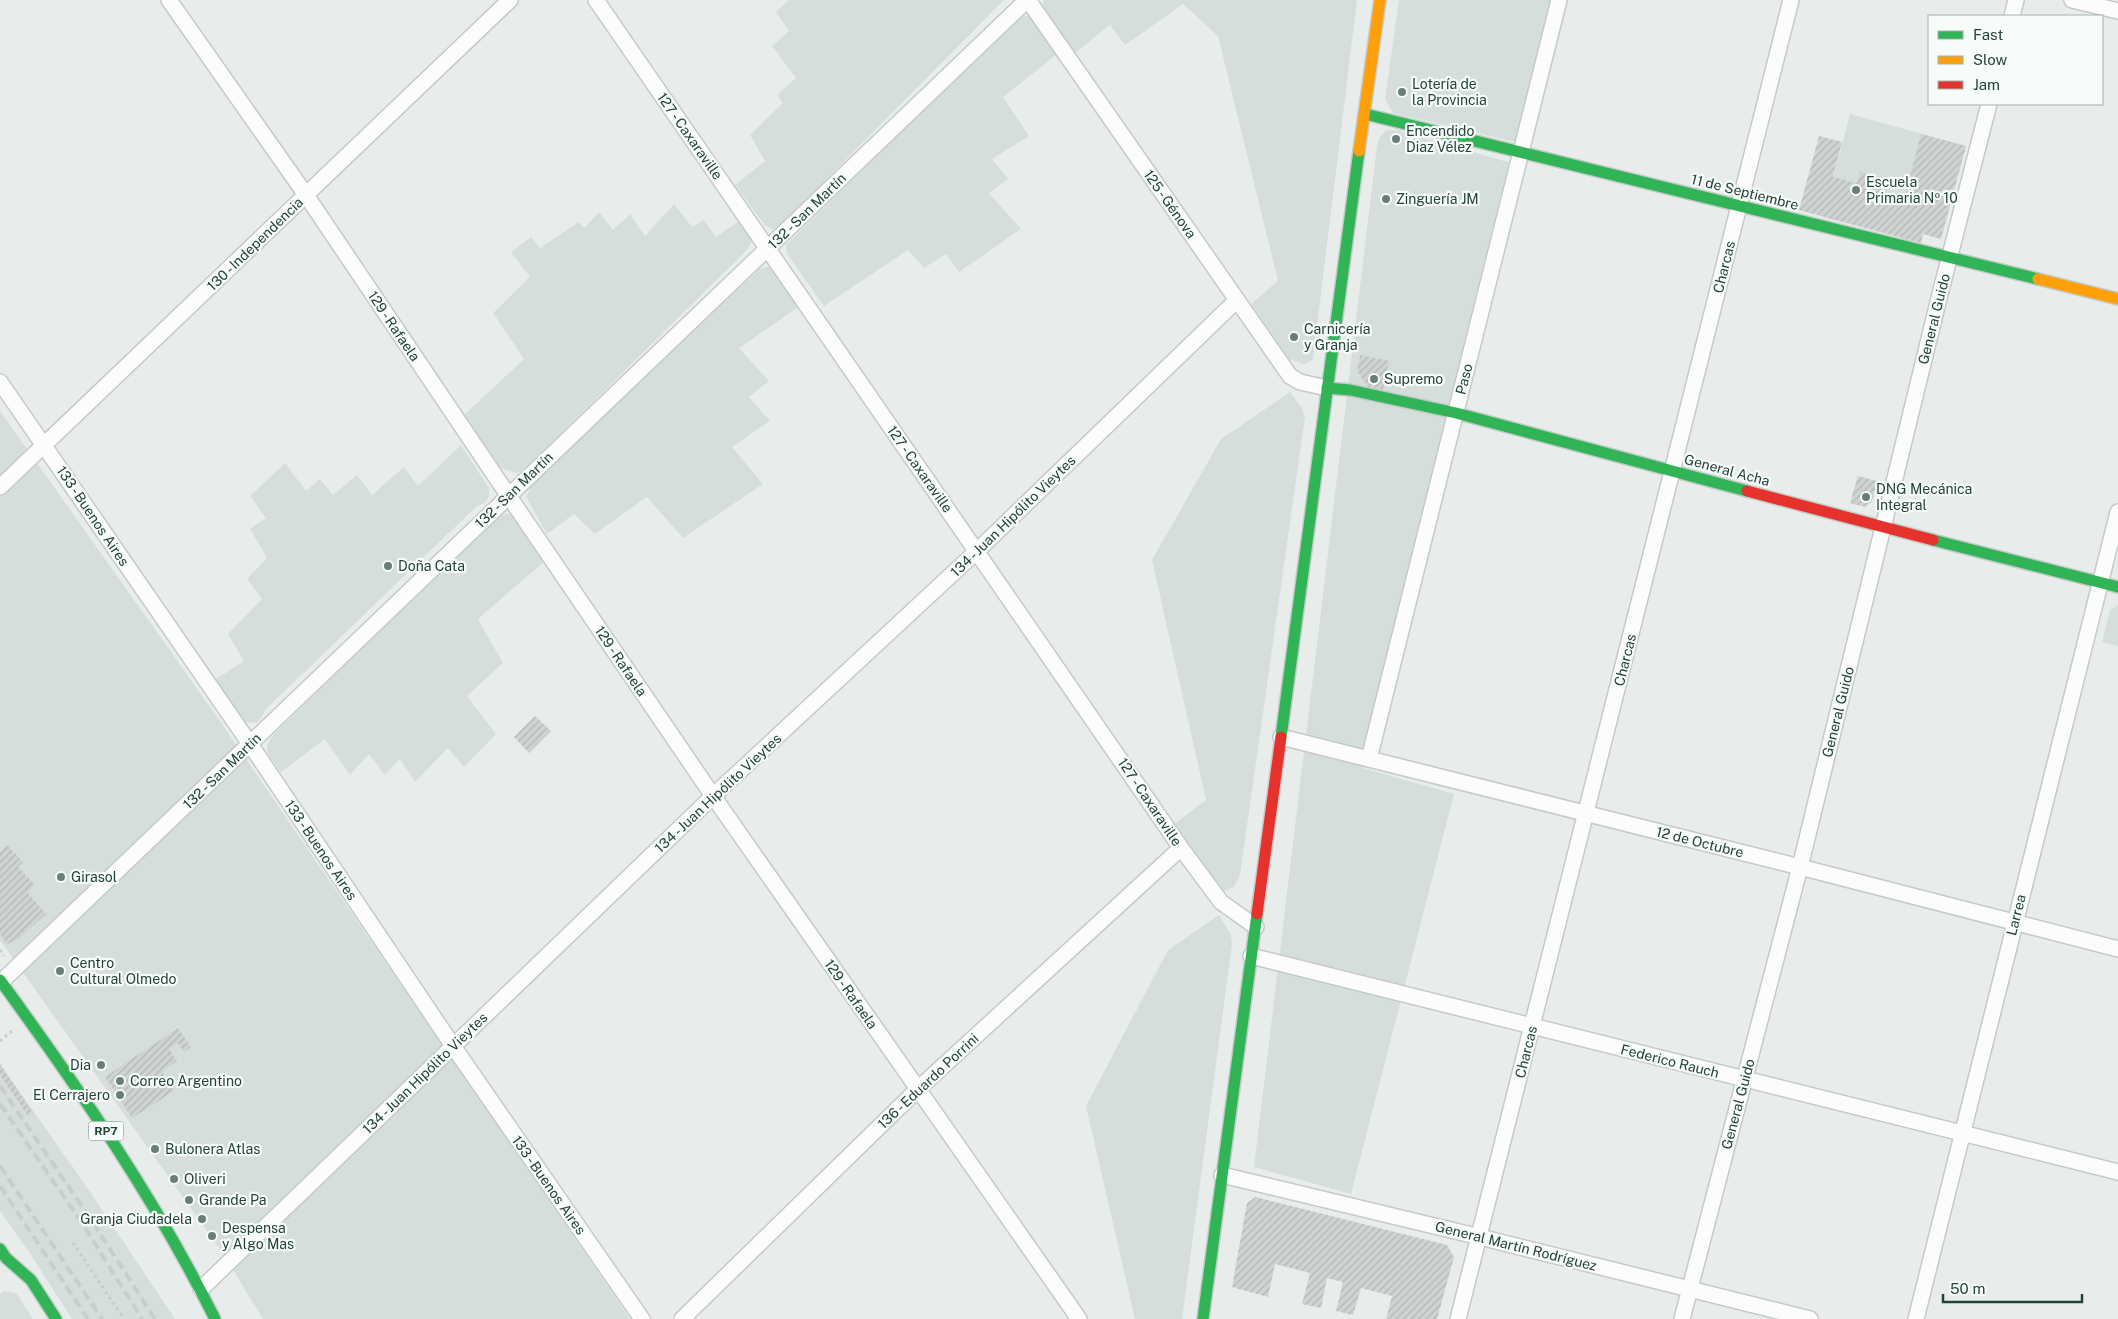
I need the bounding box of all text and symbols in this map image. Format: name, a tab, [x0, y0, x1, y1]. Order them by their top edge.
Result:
legend	[1928, 15, 2103, 105]
text: Fast	[1973, 26, 2003, 43]
text: Slow	[1973, 51, 2008, 68]
place label: Lotería de la Provincia	[1412, 76, 1487, 108]
text: Jam	[1973, 76, 2000, 93]
marker: Lotería de la Provincia	[1396, 86, 1408, 98]
street label: 127 - Caxaraville	[654, 89, 726, 183]
place label: Encendido Diaz Vélez	[1406, 123, 1474, 155]
marker: Encendido Diaz Vélez	[1390, 133, 1402, 145]
street label: 125 - Génova	[1141, 167, 1199, 241]
street label: 132 - San Martín	[765, 170, 849, 252]
street label: 11 de Septiembre	[1690, 171, 1800, 213]
place label: Escuela Primaria Nº 10	[1866, 174, 1958, 206]
marker: Escuela Primaria Nº 10	[1850, 184, 1862, 196]
place label: Zinguería JM	[1396, 191, 1479, 207]
marker: Zinguería JM	[1380, 193, 1392, 205]
street label: 130 - Independencia	[204, 194, 306, 294]
street label: Charcas	[1710, 239, 1738, 295]
street label: General Guido	[1915, 272, 1953, 366]
street label: 129 - Rafaela	[365, 288, 423, 364]
place label: Carnicería y Granja	[1304, 321, 1370, 353]
marker: Carnicería y Granja	[1288, 331, 1300, 343]
street label: Paso	[1452, 362, 1476, 396]
place label: Supremo	[1384, 371, 1443, 387]
marker: Supremo	[1368, 373, 1380, 385]
street label: 127 - Caxaraville	[884, 422, 956, 516]
street label: 132 - San Martín	[472, 449, 556, 531]
street label: General Acha	[1682, 451, 1772, 489]
street label: 134 - Juan Hipólito Vieytes	[947, 452, 1079, 580]
street label: 133 - Buenos Aires	[54, 463, 132, 569]
place label: DNG Mecánica Integral	[1876, 481, 1972, 513]
marker: DNG Mecánica Integral	[1860, 491, 1872, 503]
place label: Doña Cata	[398, 558, 465, 574]
marker: Doña Cata	[382, 560, 394, 572]
street label: 129 - Rafaela	[592, 623, 650, 699]
street label: Charcas	[1611, 632, 1639, 688]
street label: General Guido	[1819, 665, 1857, 759]
street label: 132 - San Martín	[180, 730, 264, 812]
street label: 134 - Juan Hipólito Vieytes	[651, 730, 785, 856]
street label: 127 - Caxaraville	[1115, 755, 1185, 849]
street label: 133 - Buenos Aires	[282, 797, 360, 903]
street label: 12 de Octubre	[1655, 823, 1745, 861]
place label: Girasol	[71, 869, 117, 885]
marker: Girasol	[55, 871, 67, 883]
street label: Larrea	[2003, 893, 2029, 937]
place label: Centro Cultural Olmedo	[70, 955, 177, 987]
street label: 129 - Rafaela	[821, 956, 881, 1032]
marker: Centro Cultural Olmedo	[54, 965, 66, 977]
street label: 134 - Juan Hipólito Vieytes	[359, 1009, 491, 1137]
street label: Charcas	[1512, 1024, 1540, 1080]
street label: 136 - Eduardo Porrini	[874, 1030, 982, 1132]
street label: Federico Rauch	[1619, 1041, 1721, 1081]
place label: Dia	[70, 1057, 91, 1073]
street label: General Guido	[1718, 1057, 1758, 1151]
marker: Dia	[95, 1059, 107, 1071]
place label: Correo Argentino	[130, 1073, 242, 1089]
marker: Correo Argentino	[114, 1075, 126, 1087]
place label: El Cerrajero	[33, 1087, 110, 1103]
marker: El Cerrajero	[114, 1089, 126, 1101]
road number: RP7	[88, 1122, 124, 1140]
street label: 133 - Buenos Aires	[509, 1132, 589, 1238]
place label: Bulonera Atlas	[165, 1141, 260, 1157]
marker: Bulonera Atlas	[149, 1143, 161, 1155]
place label: Oliveri	[184, 1171, 226, 1187]
marker: Oliveri	[168, 1173, 180, 1185]
place label: Grande Pa	[199, 1192, 266, 1208]
marker: Grande Pa	[183, 1194, 195, 1206]
place label: Granja Ciudadela	[80, 1211, 192, 1227]
marker: Granja Ciudadela	[196, 1213, 208, 1225]
street label: General Martín Rodríguez	[1433, 1218, 1599, 1274]
place label: Despensa y Algo Mas	[222, 1220, 294, 1252]
marker: Despensa y Algo Mas	[206, 1230, 218, 1242]
scale bar	[1943, 1272, 2082, 1304]
text: 50 m	[1950, 1280, 1985, 1297]

